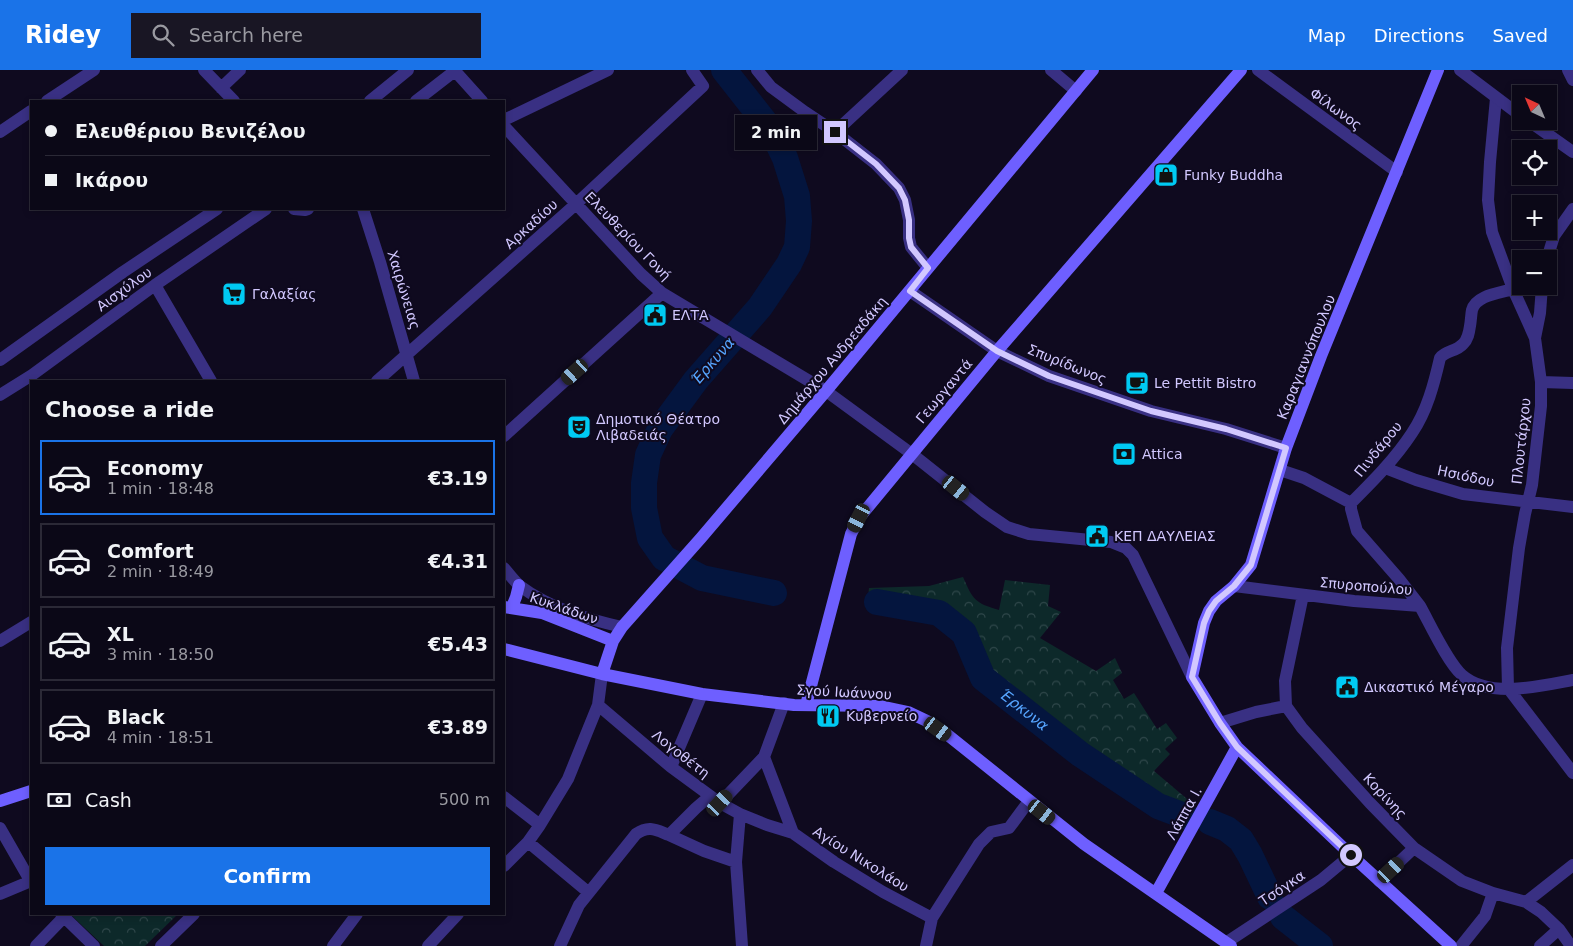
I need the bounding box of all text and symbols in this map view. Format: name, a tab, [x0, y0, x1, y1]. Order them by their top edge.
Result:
search box	[131, 13, 481, 58]
text: Ridey	[25, 21, 101, 49]
icon: search	[149, 21, 177, 49]
text: Search here	[189, 24, 303, 46]
text: Map	[1308, 25, 1346, 46]
text: Directions	[1374, 25, 1464, 46]
text: Saved	[1492, 25, 1548, 46]
street label: Φίλωνος	[1307, 85, 1365, 133]
north arrow	[1512, 85, 1558, 130]
map controls	[1512, 85, 1557, 295]
callout: 2 min	[735, 114, 818, 150]
text: Ελευθέριου Βενιζέλου	[75, 120, 306, 142]
route end	[824, 121, 846, 143]
text: 2 min	[751, 123, 801, 142]
button: locate	[1512, 140, 1557, 185]
shop icon: Funky Buddha	[1153, 162, 1179, 188]
place label: Funky Buddha	[1184, 167, 1283, 183]
text: Ικάρου	[75, 169, 148, 191]
street label: Ελευθερίου Γονή	[582, 188, 674, 284]
button: +	[1512, 195, 1557, 240]
street label: Αρκαδίου	[501, 196, 561, 252]
street label: Χαιρώνειας	[384, 249, 424, 331]
button: −	[1512, 250, 1557, 295]
street label: Αισχύλου	[93, 264, 155, 314]
supermarket icon: Γαλαξίας	[221, 281, 247, 307]
place label: Γαλαξίας	[252, 286, 317, 302]
street label: Καραγιαννόπουλου	[1274, 292, 1338, 422]
street label: Δημάρχου Ανδρεαδάκη	[774, 293, 890, 427]
public building icon: ΕΛΤΑ	[642, 302, 668, 328]
place label: ΕΛΤΑ	[672, 307, 709, 323]
water label: Έρκυνα	[688, 334, 738, 388]
street label: Σπυρίδωνος	[1025, 341, 1109, 387]
car	[558, 356, 591, 388]
street label: Γεωργαντά	[912, 356, 976, 426]
cafe icon: Le Pettit Bistro	[1124, 370, 1150, 396]
place label: Le Pettit Bistro	[1154, 375, 1256, 391]
text: Choose a ride	[45, 397, 214, 422]
street label: Πλουτάρχου	[1509, 397, 1533, 485]
place label: Δημοτικό Θέατρο Λιβαδειάς	[596, 411, 720, 443]
theatre icon: Δημοτικό Θέατρο Λιβαδειάς	[566, 414, 592, 440]
street label: Πινδάρου	[1351, 418, 1405, 480]
bank icon: Attica	[1111, 441, 1137, 467]
place label: Attica	[1142, 446, 1182, 462]
icon: car	[47, 455, 92, 500]
text: Economy	[107, 457, 203, 479]
street label: Ησιόδου	[1436, 462, 1496, 490]
text: €3.19	[428, 467, 488, 489]
car	[939, 473, 972, 503]
text: 1 min · 18:48	[107, 479, 214, 498]
car	[845, 501, 872, 535]
public building icon: ΚΕΠ ΔΑΥΛΕΙΑΣ	[1084, 523, 1110, 549]
place label: ΚΕΠ ΔΑΥΛΕΙΑΣ	[1114, 528, 1216, 544]
icon: car	[47, 538, 92, 583]
text: Comfort	[107, 540, 194, 562]
text: €4.31	[428, 550, 488, 572]
text: 2 min · 18:49	[107, 562, 214, 581]
street label: Σπυροπούλου	[1319, 574, 1413, 598]
street label: Κυκλάδων	[528, 589, 600, 627]
icon: car	[47, 621, 92, 666]
text: XL	[107, 623, 134, 645]
text: €5.43	[428, 633, 488, 655]
text: 3 min · 18:50	[107, 645, 214, 664]
public building icon: Δικαστικό Μέγαρο	[1334, 674, 1360, 700]
place label: Δικαστικό Μέγαρο	[1364, 679, 1494, 695]
street label: Σγού Ιωάννου	[796, 682, 892, 702]
water label: Έρκυνα	[996, 686, 1052, 735]
restaurant icon: Κυβερνείο	[815, 703, 841, 729]
icon: car	[47, 704, 92, 749]
text: Black	[107, 706, 165, 728]
place label: Κυβερνείο	[846, 708, 917, 724]
car	[921, 714, 954, 744]
text: €3.89	[428, 716, 488, 738]
street label: Λογοθέτη	[649, 727, 713, 781]
text: 4 min · 18:51	[107, 728, 214, 747]
street label: Κορίνης	[1360, 770, 1410, 822]
street label: Λάππα Ι.	[1163, 784, 1205, 842]
icon: cash	[45, 786, 73, 814]
car	[704, 787, 735, 819]
text: Cash	[85, 789, 132, 811]
text: 500 m	[439, 790, 490, 809]
car	[1025, 797, 1058, 827]
street label: Αγίου Νικολάου	[810, 823, 912, 895]
route start	[1340, 844, 1362, 866]
button: Confirm	[45, 847, 490, 905]
car	[1374, 854, 1407, 886]
street label: Τσόγκα	[1255, 867, 1308, 910]

